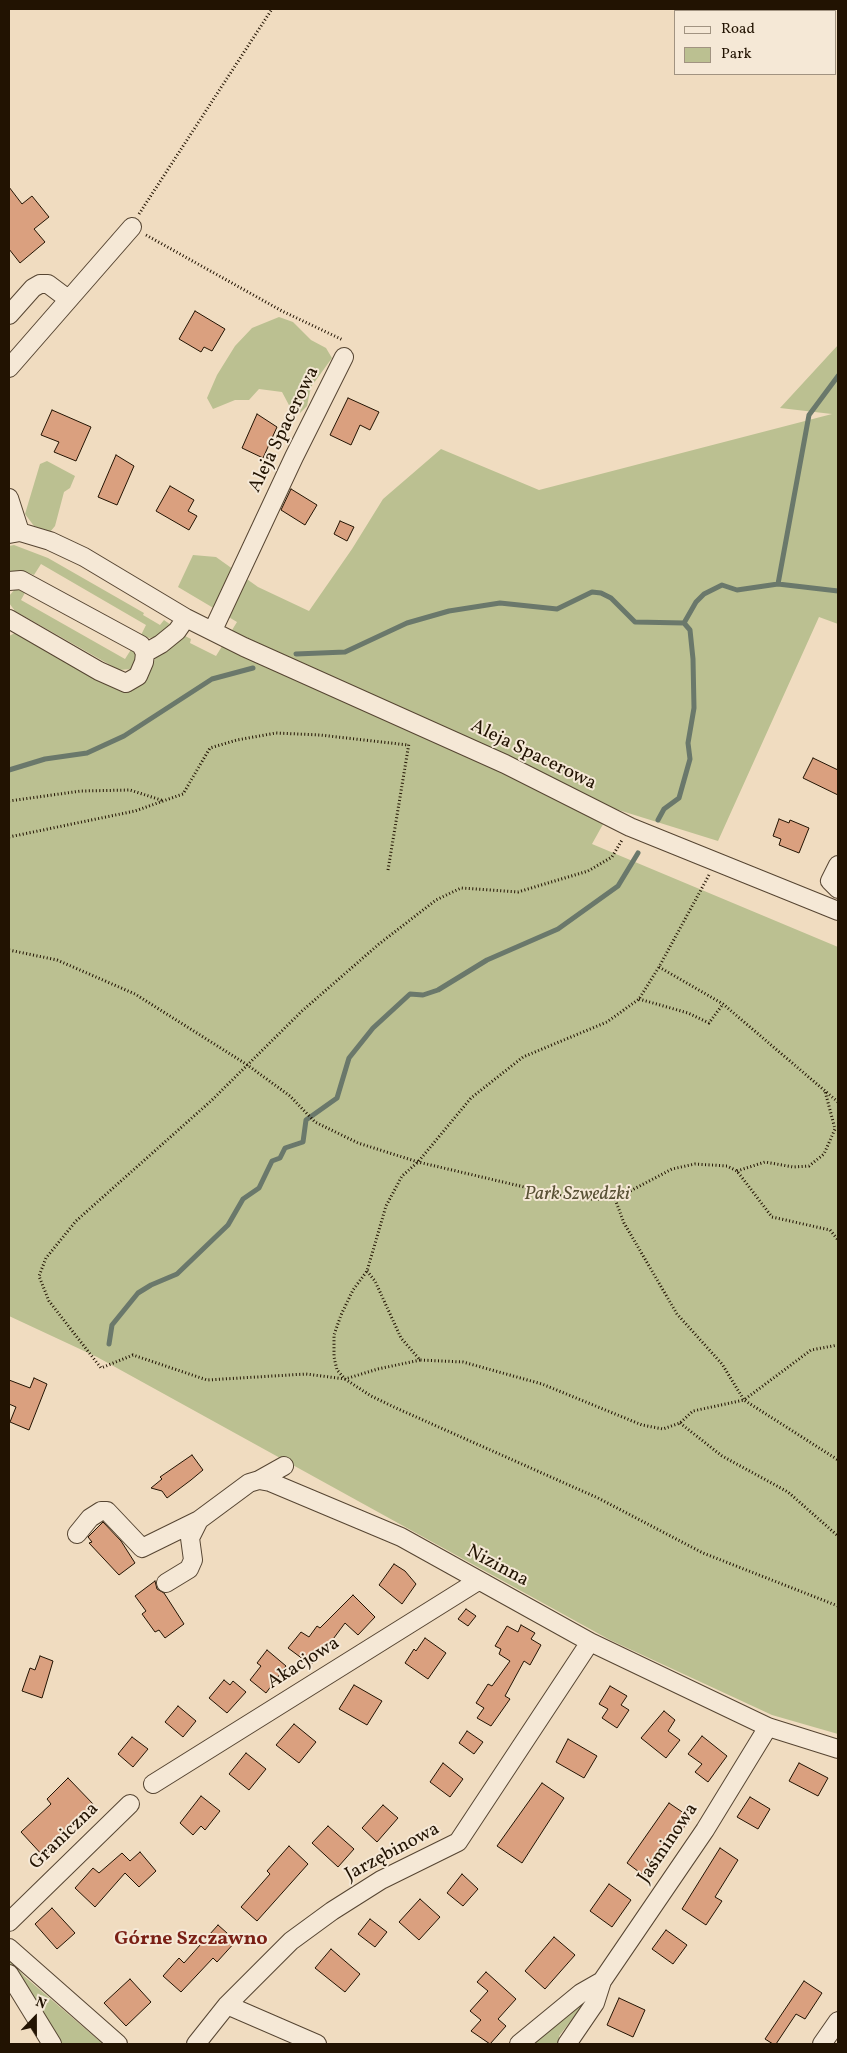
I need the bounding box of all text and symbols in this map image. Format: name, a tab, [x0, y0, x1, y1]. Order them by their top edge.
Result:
legend	[674, 10, 837, 75]
text: Road	[721, 19, 755, 40]
text: Park	[721, 44, 752, 65]
street label: Aleja Spacerowa	[245, 363, 325, 497]
street label: Aleja Spacerowa	[466, 716, 600, 796]
park label: Park Szwedzki	[524, 1185, 630, 1207]
street label: Nizinna	[462, 1541, 532, 1593]
street label: Akacjowa	[264, 1633, 344, 1695]
street label: Graniczna	[26, 1799, 104, 1875]
street label: Jaśminowa	[634, 1800, 704, 1888]
street label: Jarzębinowa	[342, 1819, 444, 1887]
district label: Górne Szczawno	[114, 1928, 268, 1952]
north arrow	[10, 1993, 60, 2043]
text: N	[33, 1993, 49, 2014]

